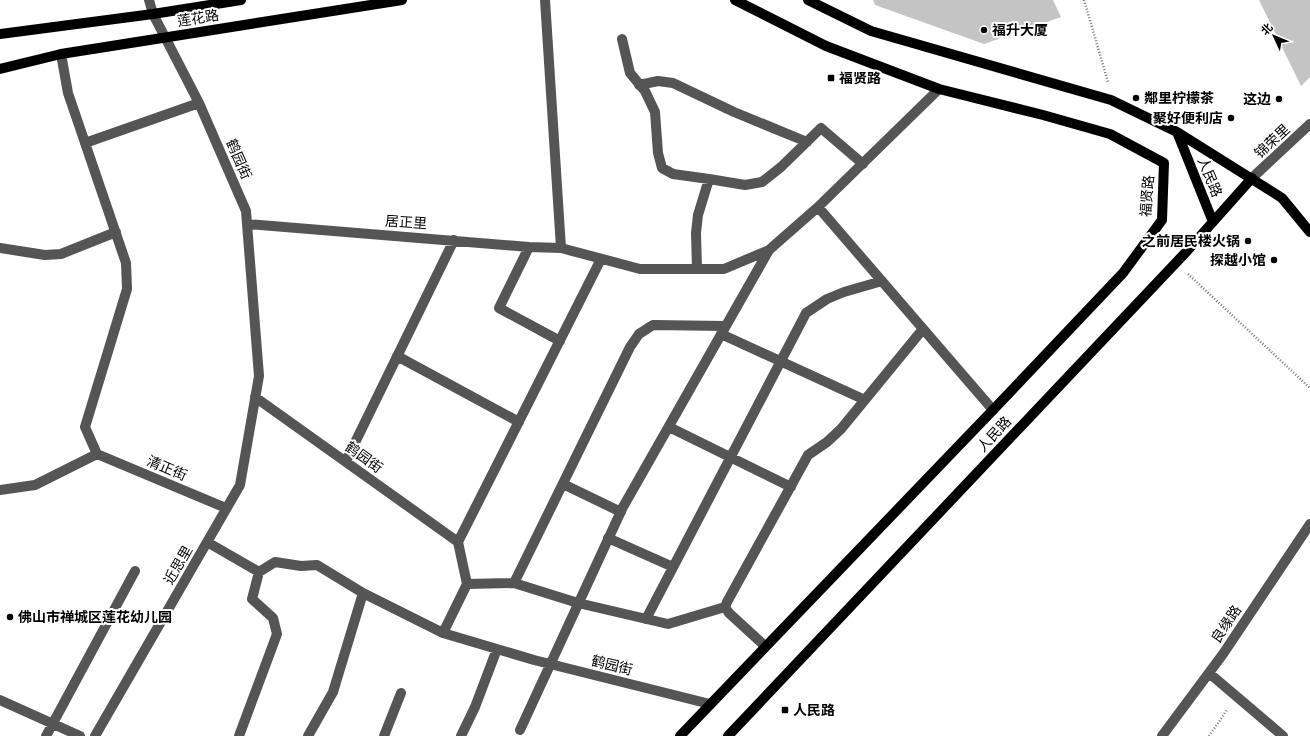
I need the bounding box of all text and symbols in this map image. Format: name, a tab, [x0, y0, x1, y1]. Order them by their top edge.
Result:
street label: 莲花路	[176, 6, 220, 31]
north arrow	[1254, 16, 1294, 56]
text: 北	[1258, 20, 1276, 39]
place label: 福升大厦	[992, 21, 1048, 40]
marker: 福升大厦	[979, 25, 989, 35]
place label: 福贤路	[839, 69, 881, 88]
marker: 福贤路	[826, 73, 836, 83]
place label: 鄰里柠檬茶	[1144, 89, 1214, 108]
place label: 这边	[1243, 90, 1271, 109]
marker: 鄰里柠檬茶	[1131, 93, 1141, 103]
marker: 这边	[1274, 94, 1284, 104]
place label: 聚好便利店	[1153, 109, 1223, 128]
marker: 聚好便利店	[1226, 113, 1236, 123]
street label: 锦荣里	[1251, 120, 1294, 163]
street label: 鹤园街	[221, 136, 256, 182]
street label: 人民路	[1193, 154, 1226, 200]
street label: 福贤路	[1136, 174, 1159, 218]
street label: 居正里	[384, 212, 428, 233]
place label: 之前居民楼火锅	[1142, 232, 1240, 251]
marker: 之前居民楼火锅	[1243, 236, 1253, 246]
place label: 探越小馆	[1210, 251, 1266, 270]
marker: 探越小馆	[1269, 255, 1279, 265]
street label: 人民路	[973, 413, 1016, 456]
street label: 鹤园街	[341, 437, 386, 477]
street label: 清正街	[144, 452, 190, 485]
street label: 近思里	[160, 542, 197, 588]
street label: 良缘路	[1207, 602, 1246, 647]
place label: 佛山市禅城区莲花幼儿园	[18, 608, 172, 627]
marker: 佛山市禅城区莲花幼儿园	[5, 612, 15, 622]
street label: 鹤园街	[589, 651, 635, 680]
place label: 人民路	[793, 701, 835, 720]
marker: 人民路	[780, 705, 790, 715]

